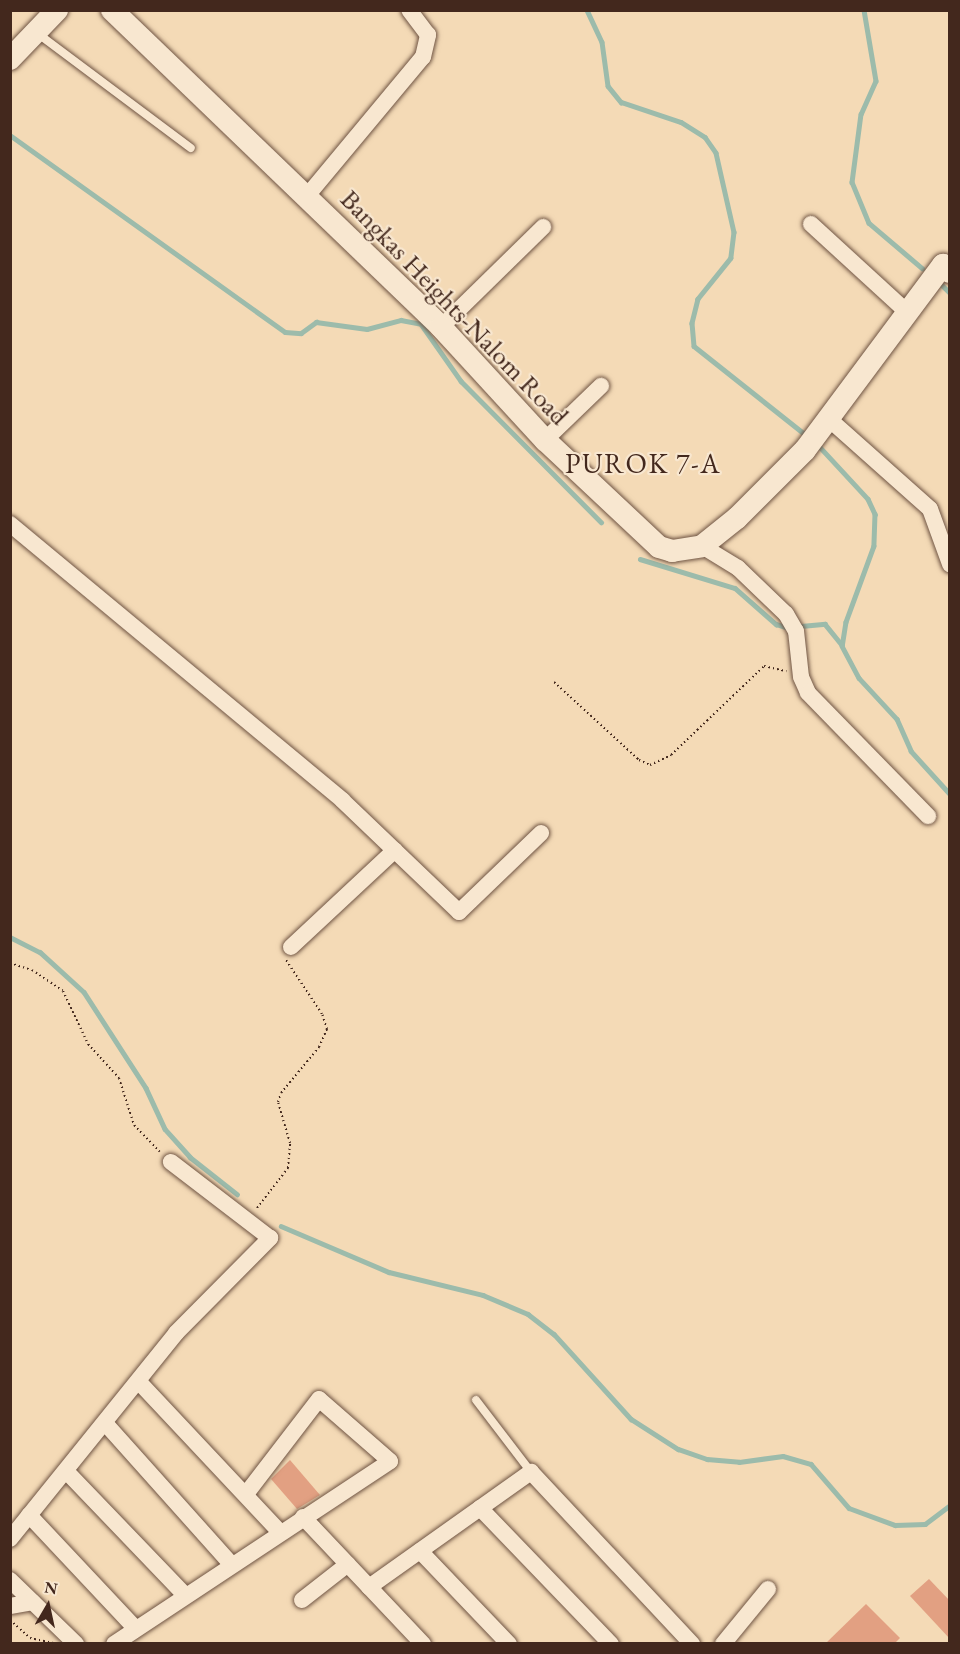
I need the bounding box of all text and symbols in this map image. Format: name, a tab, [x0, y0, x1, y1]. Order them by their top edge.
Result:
street label: Bangkas Heights-Nalom Road	[334, 183, 576, 431]
district label: PUROK 7-A	[565, 446, 721, 480]
north arrow	[18, 1576, 78, 1636]
text: N	[43, 1576, 59, 1599]

